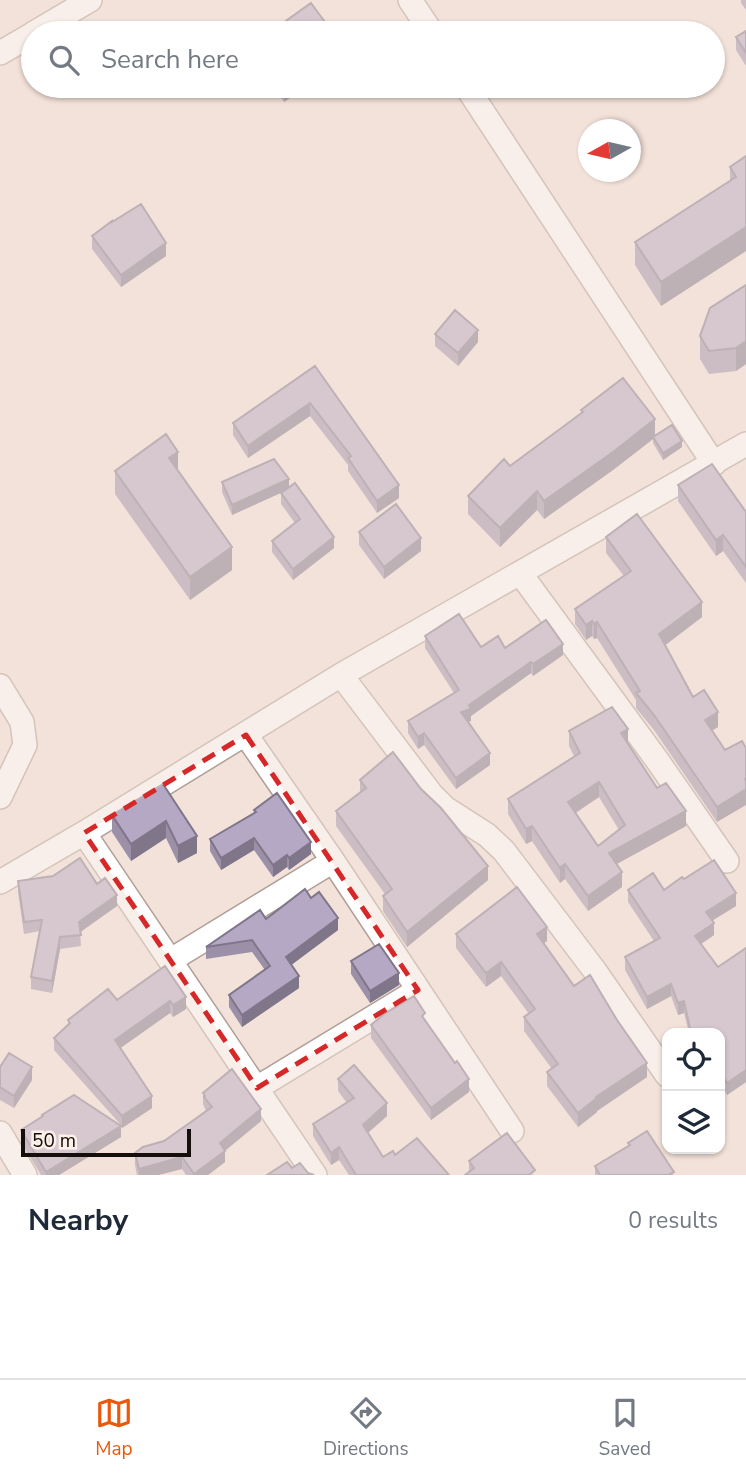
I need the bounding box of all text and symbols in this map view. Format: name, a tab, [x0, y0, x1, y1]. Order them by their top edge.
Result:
search box	[21, 21, 725, 98]
icon: search	[45, 41, 83, 79]
text: Search here	[101, 42, 239, 77]
north arrow	[578, 119, 641, 182]
map controls	[662, 1028, 725, 1154]
button: locate	[662, 1028, 725, 1091]
button: layers	[662, 1091, 725, 1154]
scale bar	[21, 1126, 191, 1158]
text: 50 m	[32, 1128, 76, 1154]
text: Nearby	[28, 1200, 128, 1241]
text: 0 results	[628, 1205, 718, 1236]
tab: Map	[95, 1394, 133, 1462]
tab: Directions	[323, 1394, 409, 1462]
tab: Saved	[599, 1394, 651, 1462]

